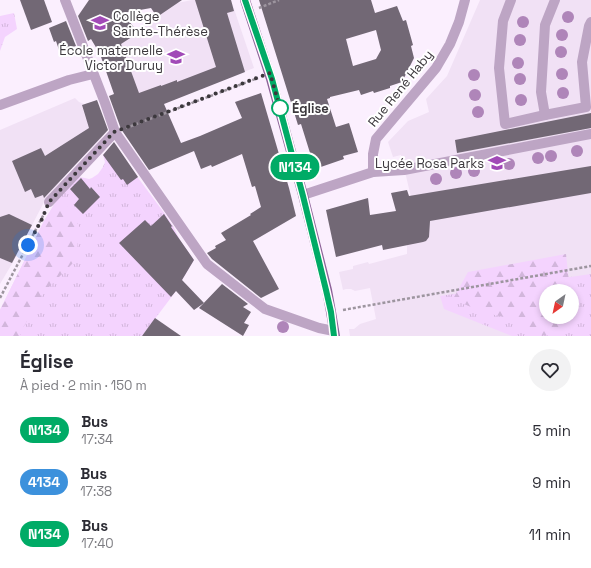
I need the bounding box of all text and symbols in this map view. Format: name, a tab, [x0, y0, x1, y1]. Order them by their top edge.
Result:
place label: Collège Sainte-Thérèse	[113, 8, 208, 40]
school or university icon: Collège Sainte-Thérèse	[90, 13, 110, 33]
place label: École maternelle Victor Duruy	[59, 42, 163, 74]
street label: Rue René Haby	[364, 46, 437, 130]
school or university icon: École maternelle Victor Duruy	[166, 47, 186, 67]
marker: Église	[271, 99, 289, 117]
place label: Église	[292, 100, 329, 117]
school or university icon: Lycée Rosa Parks	[487, 153, 507, 173]
line badge: N134	[267, 154, 323, 180]
place label: Lycée Rosa Parks	[375, 155, 484, 172]
text: N134	[278, 158, 312, 176]
your location	[18, 235, 38, 255]
north arrow	[539, 284, 579, 324]
map controls	[539, 284, 579, 324]
text: Église	[20, 349, 74, 374]
button: heart	[529, 349, 571, 391]
text: À pied · 2 min · 150 m	[20, 377, 147, 394]
text: Bus	[81, 412, 108, 431]
text: N134	[28, 421, 61, 439]
text: 5 min	[532, 421, 571, 440]
text: 17:34	[81, 431, 113, 448]
text: Bus	[80, 464, 107, 483]
text: 4134	[28, 473, 60, 491]
text: 9 min	[532, 473, 571, 492]
text: 17:38	[80, 483, 112, 500]
text: Bus	[81, 516, 108, 535]
text: N134	[28, 525, 61, 543]
text: 11 min	[529, 525, 571, 544]
text: 17:40	[81, 535, 114, 552]

